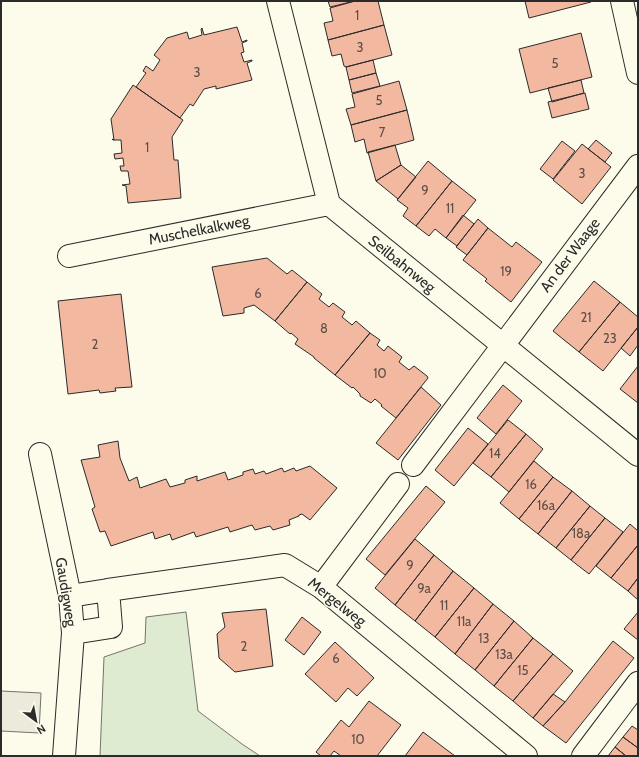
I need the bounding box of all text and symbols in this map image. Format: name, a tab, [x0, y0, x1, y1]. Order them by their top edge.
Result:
house number: 1	[355, 7, 359, 23]
house number: 3	[356, 39, 364, 55]
house number: 5	[551, 55, 559, 71]
house number: 3	[193, 64, 201, 80]
house number: 5	[375, 92, 383, 108]
house number: 7	[379, 124, 386, 140]
house number: 1	[145, 139, 149, 155]
house number: 3	[578, 165, 586, 181]
house number: 9	[421, 182, 429, 198]
house number: 11	[446, 200, 454, 216]
street label: Muschelkalkweg	[147, 211, 251, 249]
street label: An der Waage	[536, 214, 604, 296]
street label: Seilbahnweg	[365, 232, 440, 297]
house number: 19	[500, 263, 512, 279]
house number: 6	[254, 285, 262, 301]
house number: 21	[580, 309, 592, 325]
house number: 8	[320, 320, 328, 336]
house number: 23	[603, 330, 617, 346]
house number: 2	[92, 336, 99, 352]
house number: 10	[373, 365, 387, 381]
house number: 14	[489, 445, 501, 461]
house number: 16	[525, 476, 537, 492]
house number: 16a	[537, 497, 556, 513]
house number: 18a	[572, 525, 591, 541]
street label: Gaudigweg	[52, 556, 80, 629]
house number: 9	[406, 557, 414, 573]
street label: Mergelweg	[304, 574, 370, 631]
house number: 9a	[417, 580, 432, 596]
house number: 11	[440, 597, 448, 613]
house number: 11a	[457, 613, 472, 629]
house number: 13	[478, 630, 490, 646]
house number: 2	[241, 638, 248, 654]
house number: 13a	[495, 646, 514, 662]
house number: 6	[332, 650, 340, 666]
house number: 15	[517, 662, 529, 678]
north arrow	[16, 701, 56, 741]
text: N	[34, 721, 48, 737]
house number: 10	[351, 731, 365, 747]

